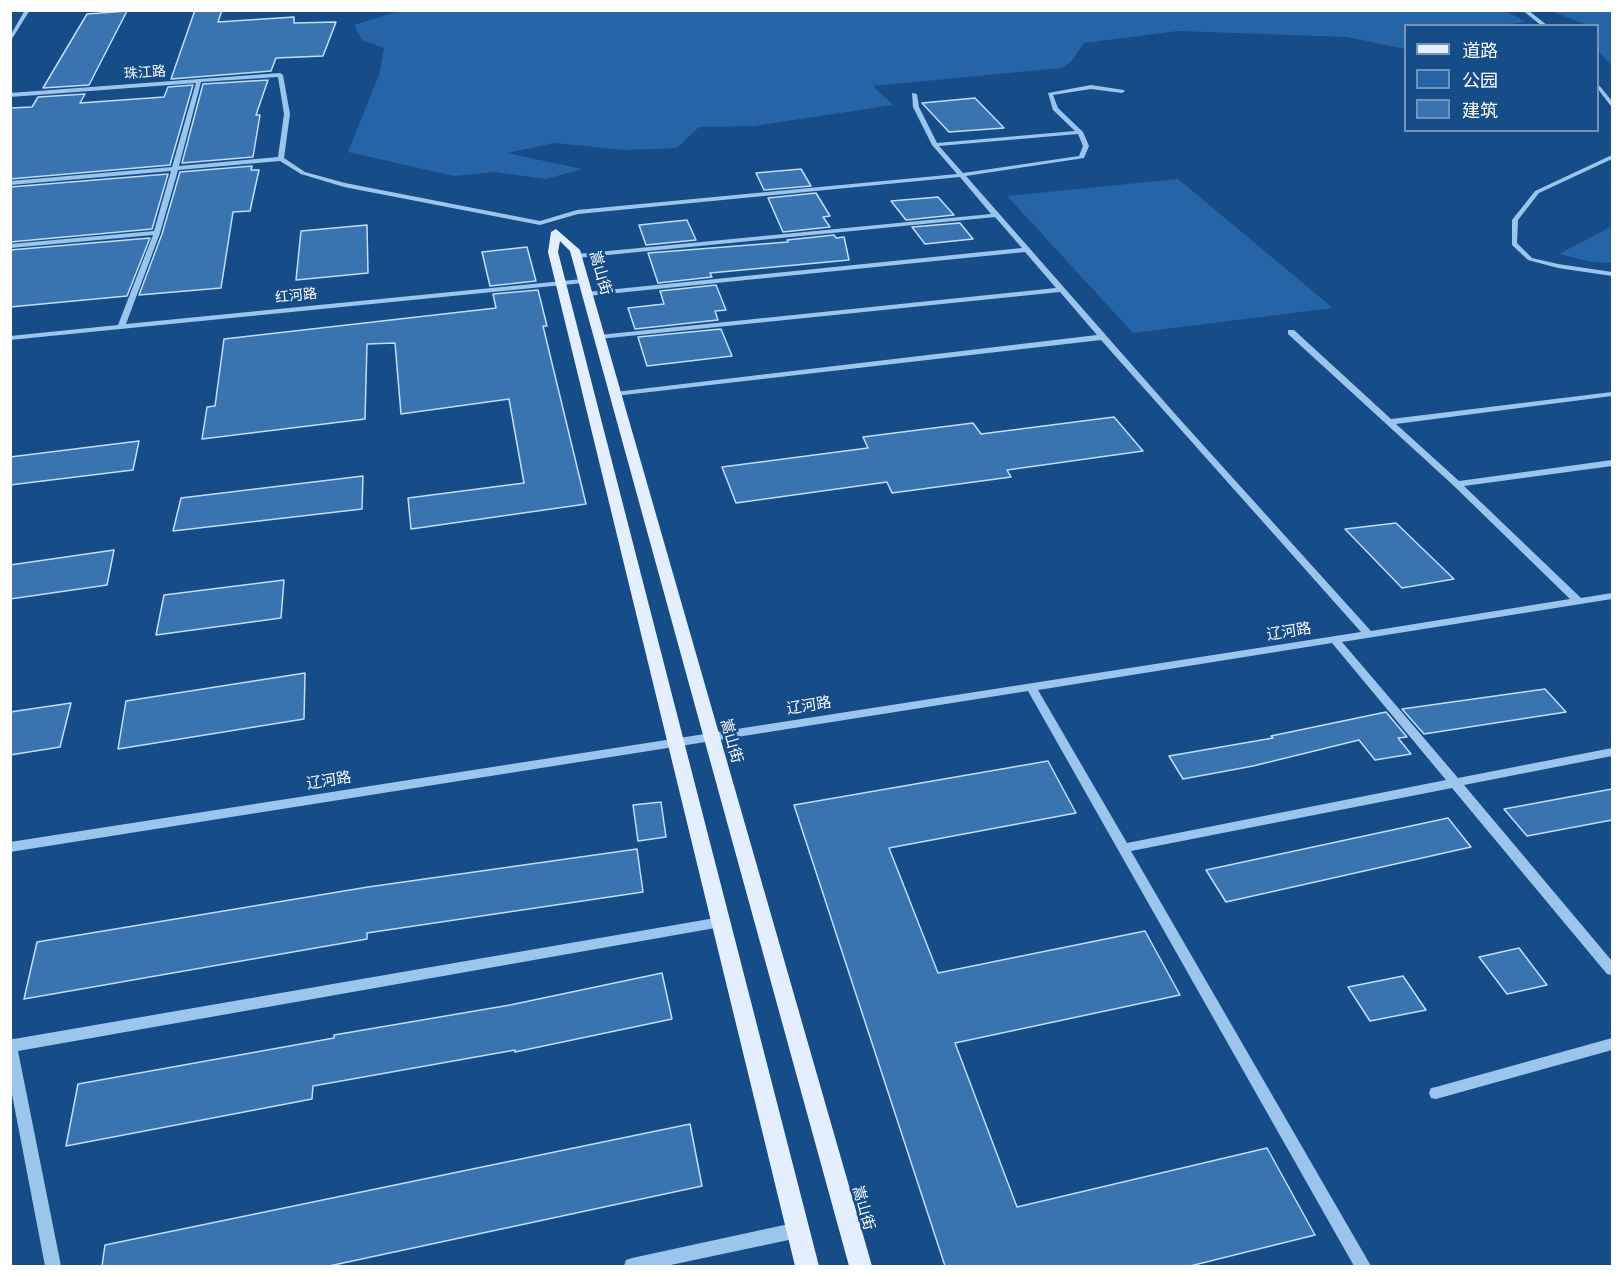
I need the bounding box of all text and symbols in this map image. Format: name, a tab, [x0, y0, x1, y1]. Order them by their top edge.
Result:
legend	[1404, 24, 1599, 132]
text: 道路	[1462, 39, 1498, 62]
street label: 珠江路	[123, 63, 167, 83]
text: 公园	[1462, 69, 1498, 92]
text: 建筑	[1462, 99, 1498, 122]
street label: 嵩山街	[585, 249, 615, 297]
street label: 红河路	[274, 285, 318, 307]
street label: 辽河路	[1265, 620, 1313, 644]
street label: 辽河路	[785, 694, 833, 718]
street label: 嵩山街	[716, 717, 746, 765]
street label: 辽河路	[305, 769, 353, 793]
street label: 嵩山街	[848, 1184, 878, 1232]

